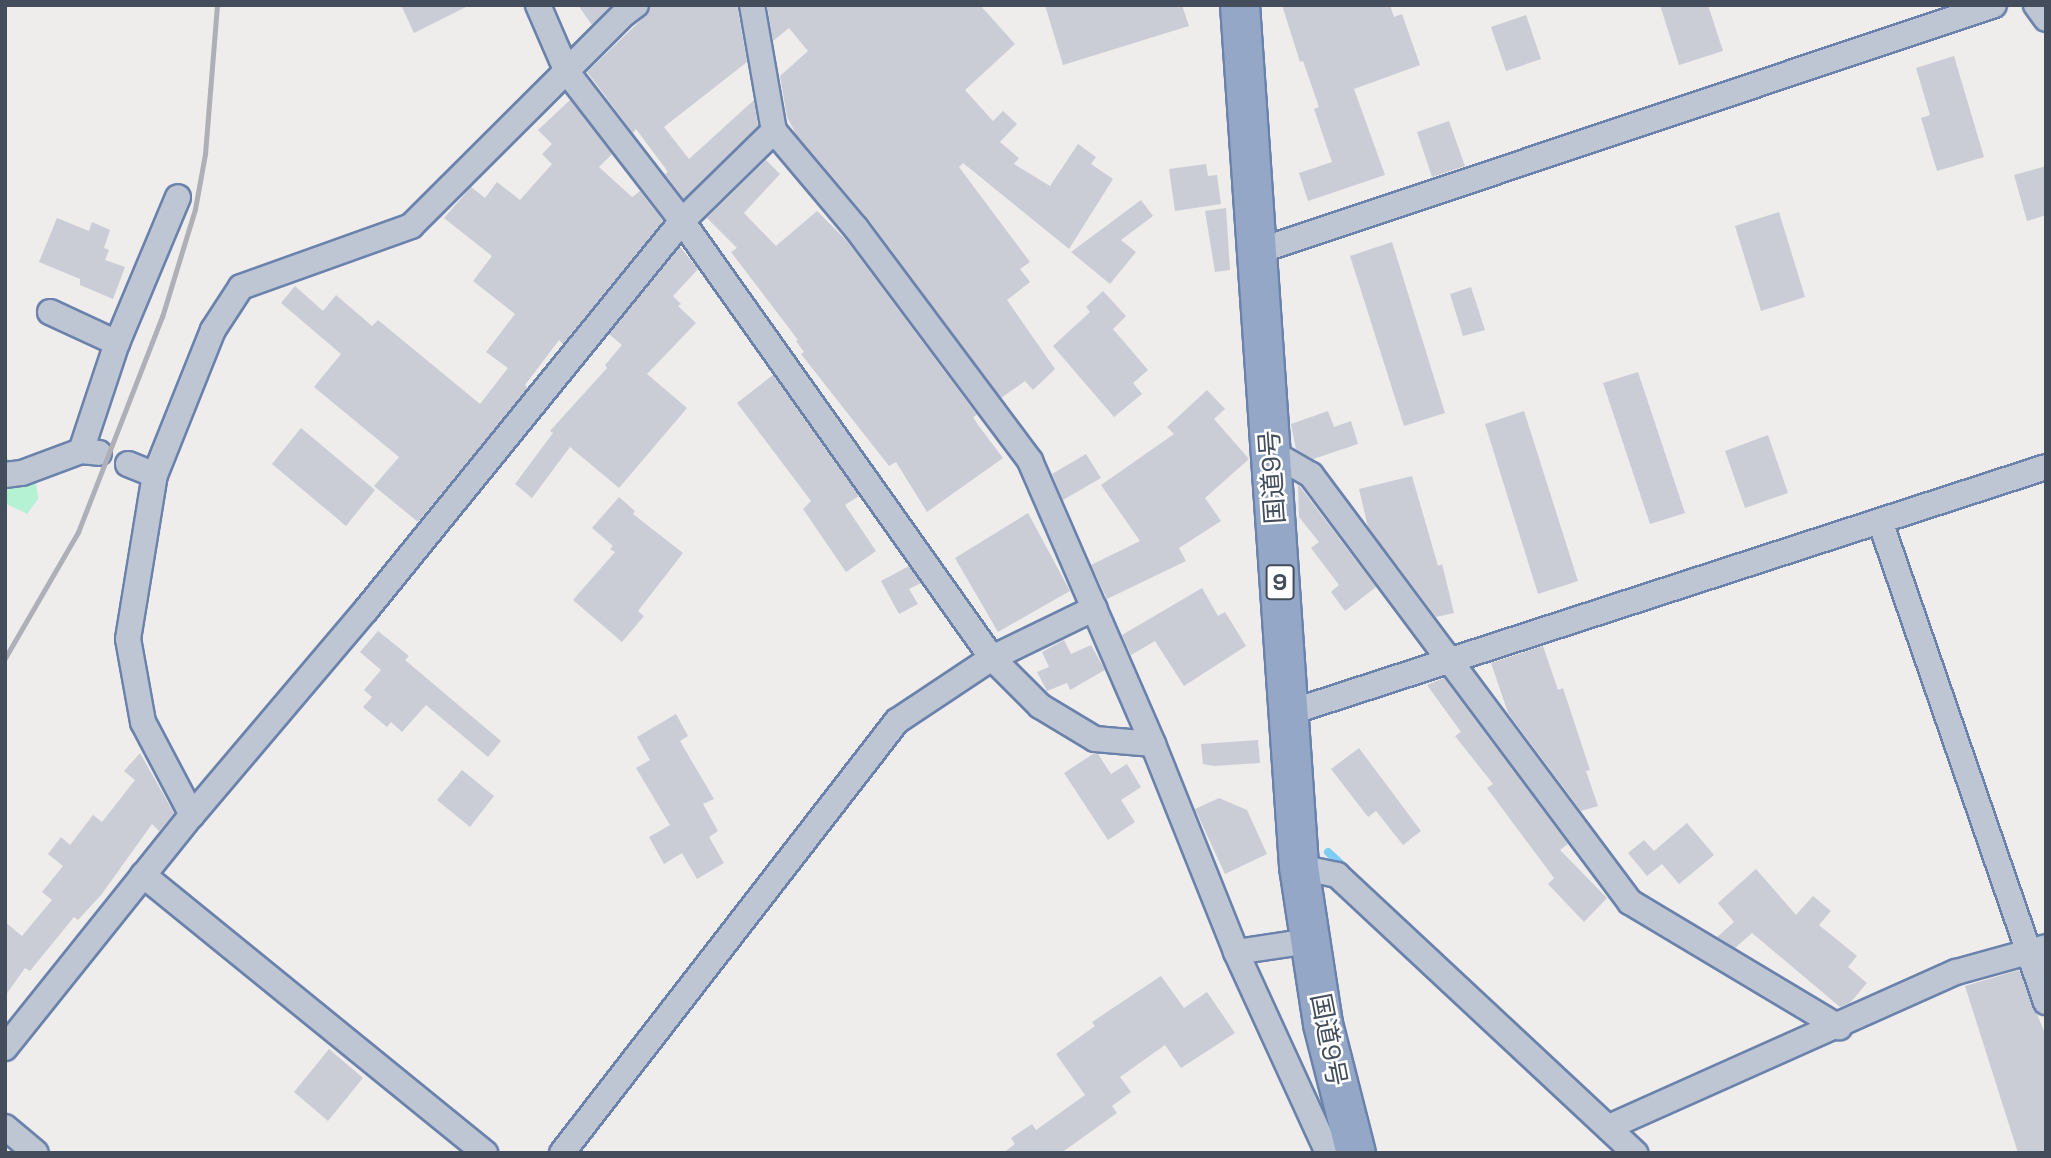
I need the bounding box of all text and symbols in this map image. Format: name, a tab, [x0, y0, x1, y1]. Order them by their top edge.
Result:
street label: 国道9号	[1254, 429, 1292, 525]
road number: 9	[1264, 562, 1296, 602]
street label: 国道9号	[1304, 991, 1352, 1089]

